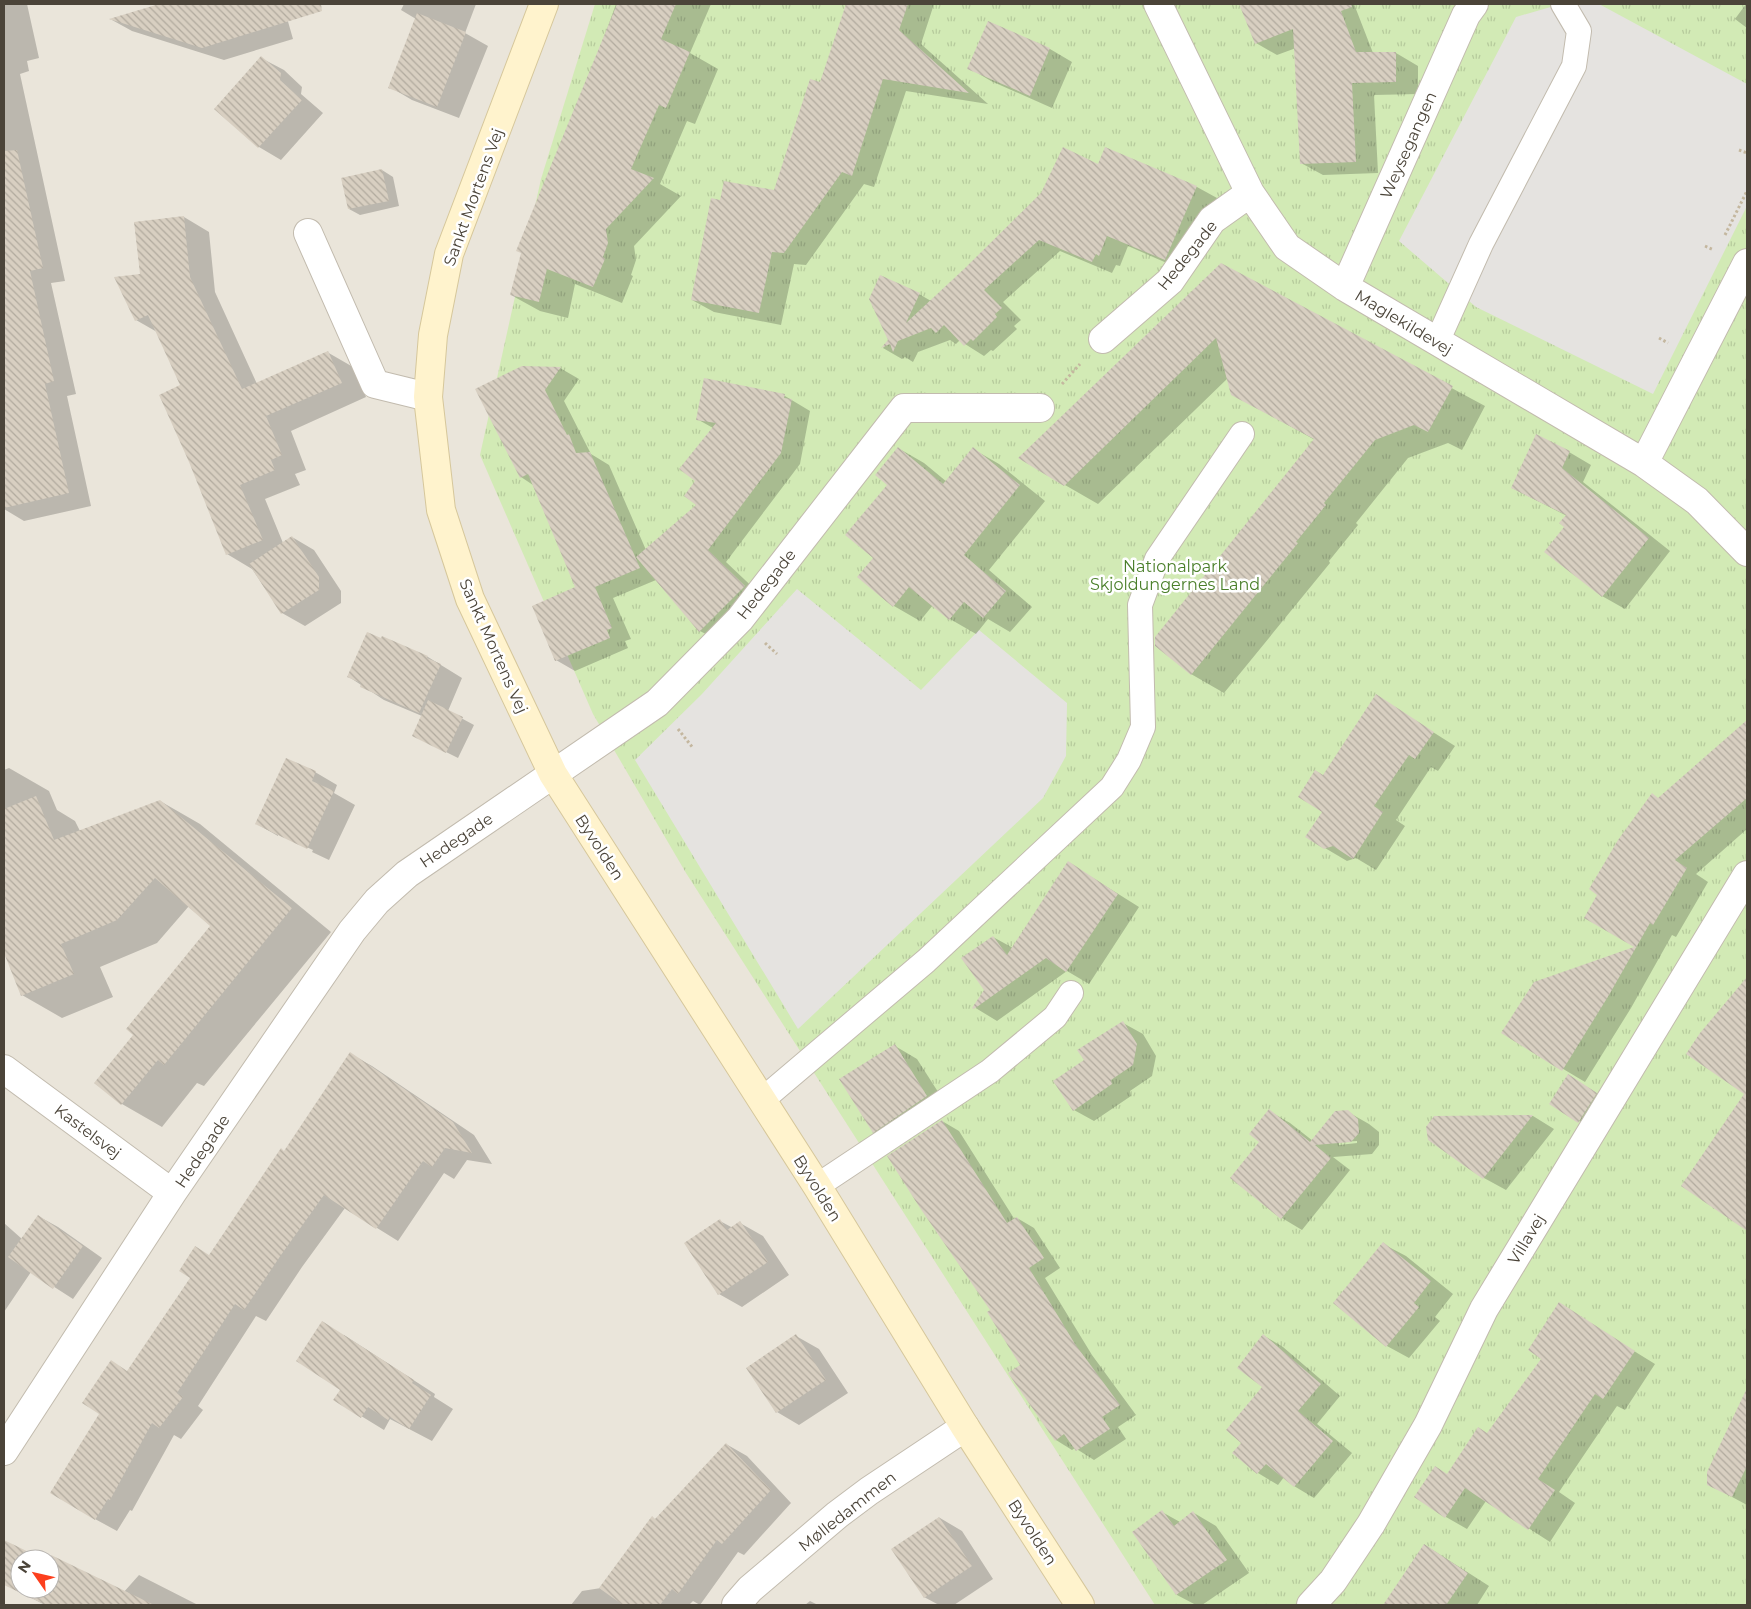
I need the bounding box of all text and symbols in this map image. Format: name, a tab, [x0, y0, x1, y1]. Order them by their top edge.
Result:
street label: Weysegangen	[1376, 89, 1441, 202]
street label: Sankt Mortens Vej	[440, 126, 507, 269]
street label: Hedegade	[1154, 217, 1221, 294]
street label: Maglekildevej	[1351, 286, 1456, 359]
street label: Hedegade	[733, 545, 800, 623]
park label: Nationalpark Skjoldungernes Land	[1090, 557, 1260, 594]
street label: Sankt Mortens Vej	[455, 576, 532, 716]
street label: Hedegade	[416, 809, 496, 872]
street label: Byvolden	[571, 811, 628, 884]
street label: Kastelsvej	[51, 1100, 125, 1163]
street label: Hedegade	[171, 1111, 234, 1191]
street label: Byvolden	[790, 1152, 845, 1225]
street label: Villavej	[1504, 1211, 1549, 1268]
street label: Mølledammen	[795, 1467, 900, 1555]
street label: Byvolden	[1004, 1496, 1061, 1569]
north arrow	[10, 1549, 60, 1599]
text: N	[14, 1557, 35, 1576]

